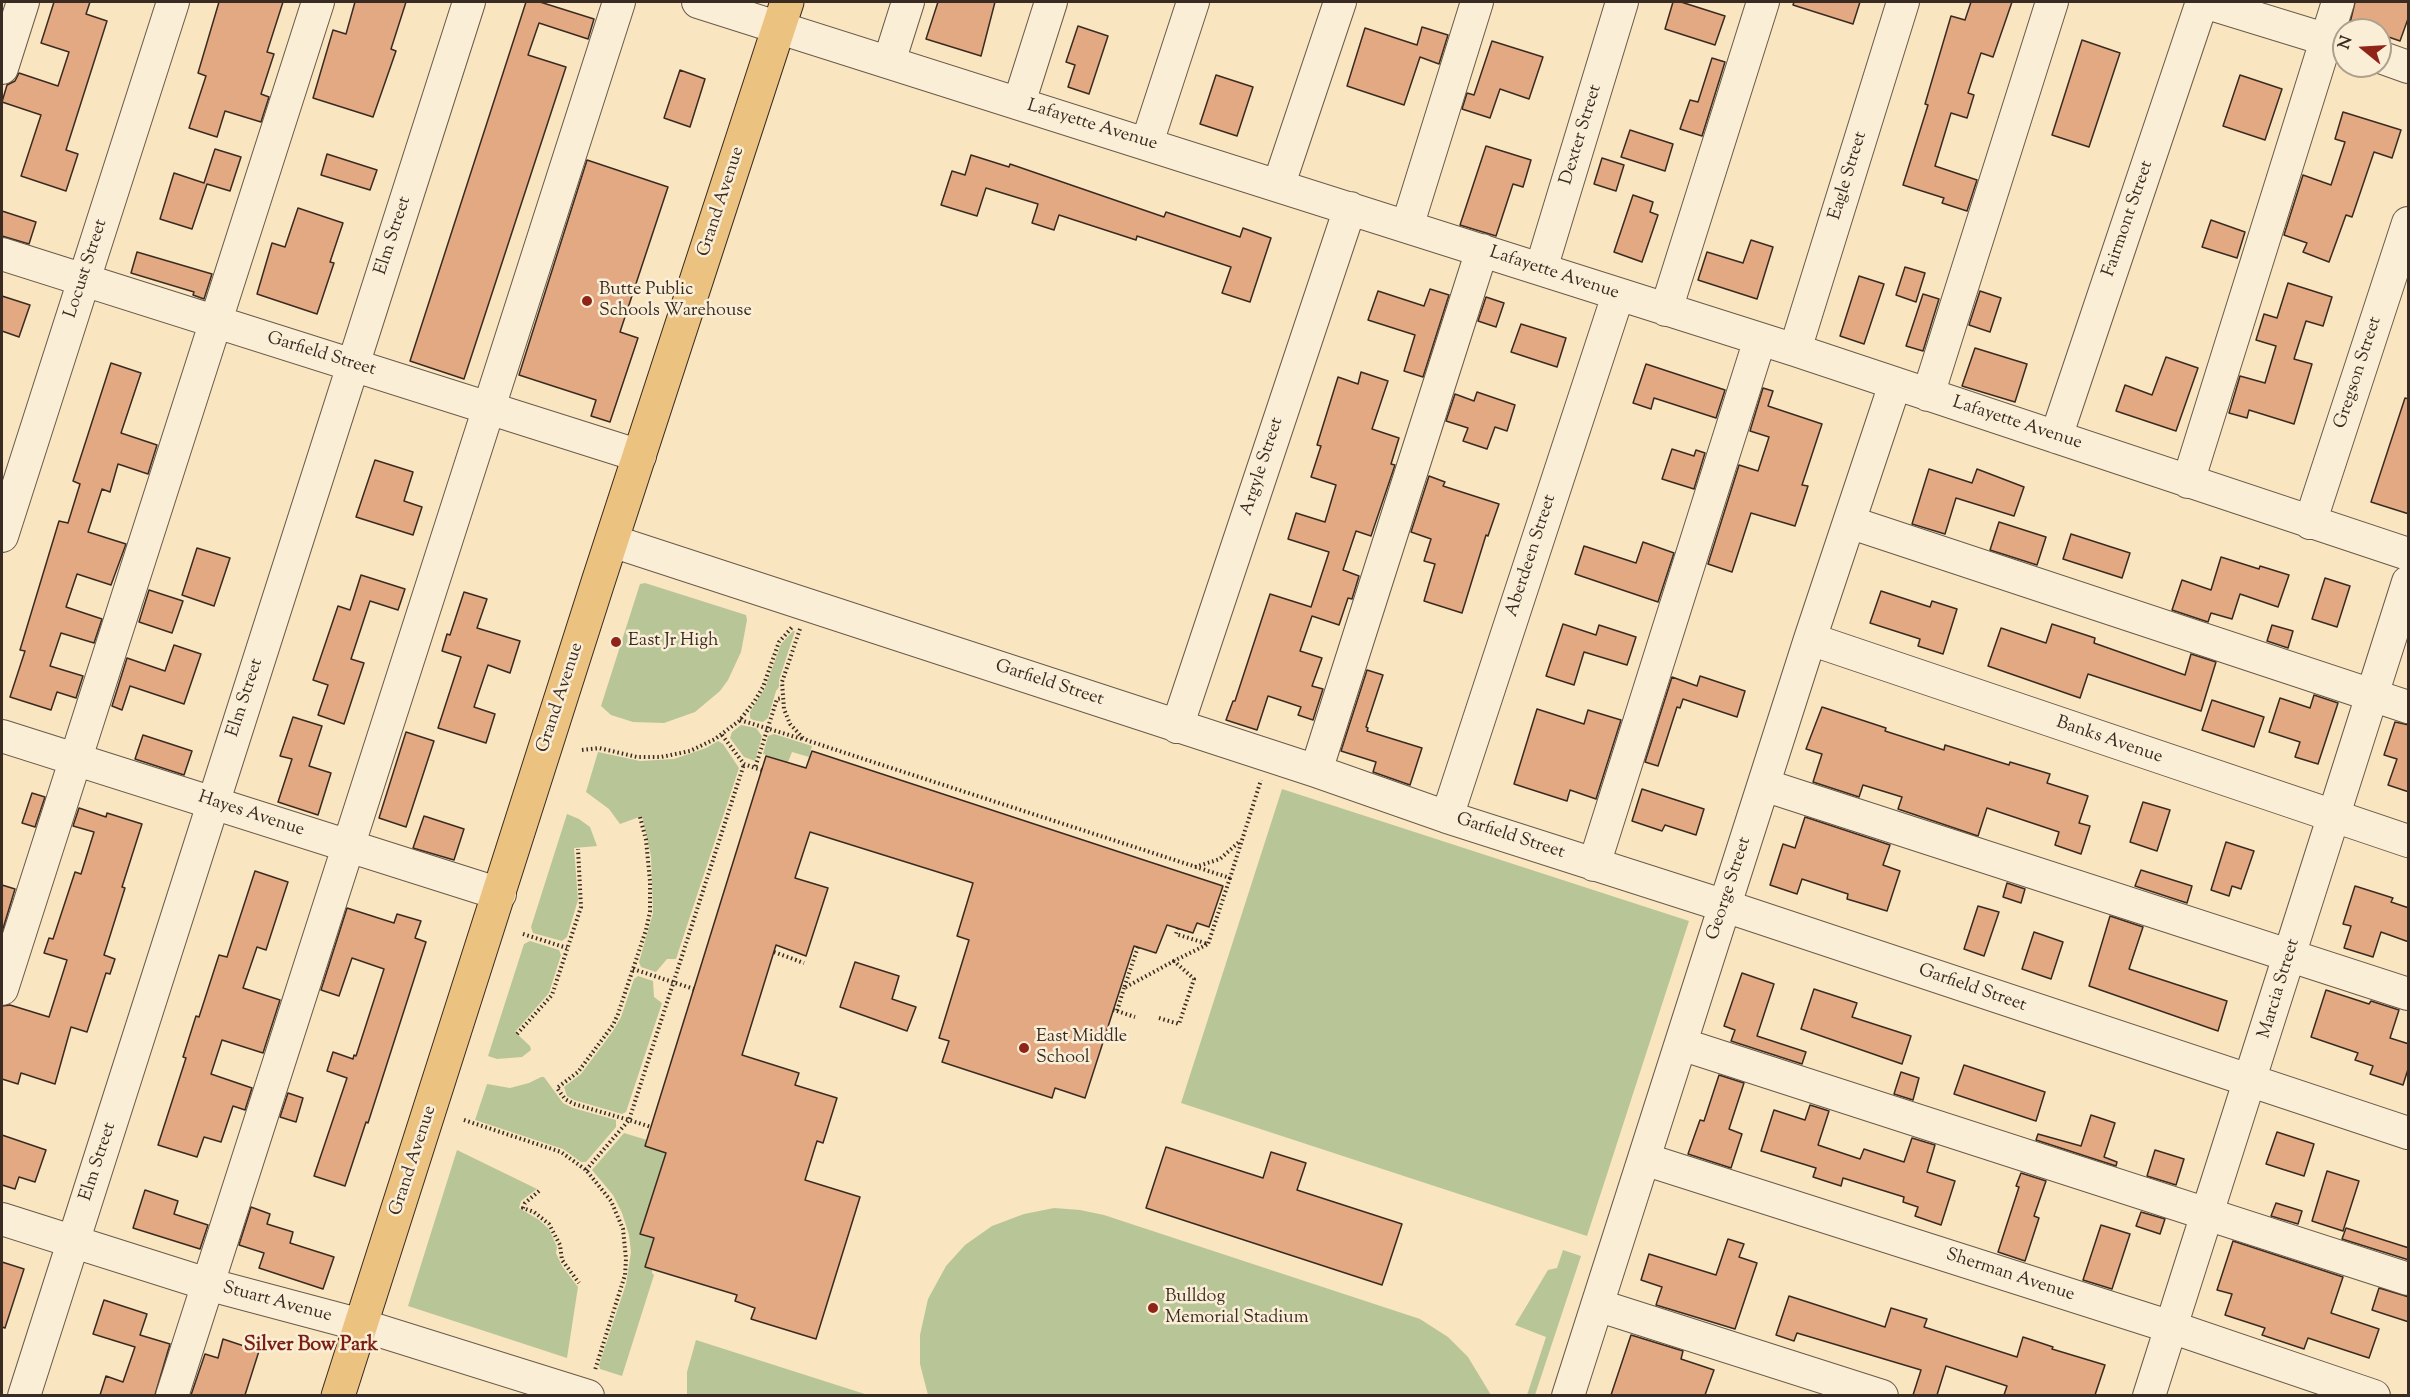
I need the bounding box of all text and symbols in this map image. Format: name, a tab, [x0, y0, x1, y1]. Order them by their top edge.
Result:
north arrow	[2332, 18, 2392, 78]
text: N	[2333, 33, 2359, 53]
street label: Dexter Street	[1557, 82, 1607, 188]
street label: Lafayette Avenue	[1024, 96, 1160, 156]
street label: Eagle Street	[1825, 129, 1873, 223]
street label: Grand Avenue	[694, 144, 750, 260]
street label: Fairmont Street	[2099, 158, 2159, 280]
street label: Elm Street	[371, 194, 417, 278]
street label: Locust Street	[61, 217, 113, 321]
street label: Lafayette Avenue	[1486, 243, 1622, 305]
place label: Butte Public Schools Warehouse	[599, 280, 752, 322]
marker: Butte Public Schools Warehouse	[580, 294, 594, 308]
street label: Gregson Street	[2331, 314, 2387, 432]
street label: Garfield Street	[264, 328, 378, 382]
street label: Lafayette Avenue	[1949, 393, 2085, 455]
street label: Argyle Street	[1237, 415, 1289, 519]
street label: Aberdeen Street	[1502, 492, 1562, 620]
place label: East Jr High	[628, 631, 719, 653]
marker: East Jr High	[609, 635, 623, 649]
street label: Grand Avenue	[533, 640, 589, 756]
street label: Elm Street	[223, 656, 269, 740]
street label: Garfield Street	[992, 656, 1106, 712]
street label: Banks Avenue	[2053, 713, 2165, 769]
street label: Hayes Avenue	[195, 788, 307, 842]
street label: Garfield Street	[1453, 809, 1567, 865]
street label: George Street	[1703, 835, 1757, 943]
street label: Marcia Street	[2255, 936, 2305, 1042]
street label: Garfield Street	[1915, 960, 2029, 1018]
place label: East Middle School	[1036, 1027, 1127, 1070]
marker: East Middle School	[1017, 1041, 1031, 1055]
street label: Grand Avenue	[386, 1103, 442, 1219]
street label: Elm Street	[76, 1120, 122, 1204]
street label: Sherman Avenue	[1943, 1245, 2077, 1307]
street label: Stuart Avenue	[220, 1278, 334, 1328]
place label: Bulldog Memorial Stadium	[1165, 1287, 1309, 1330]
marker: Bulldog Memorial Stadium	[1146, 1301, 1160, 1315]
district label: Silver Bow Park	[244, 1335, 378, 1359]

